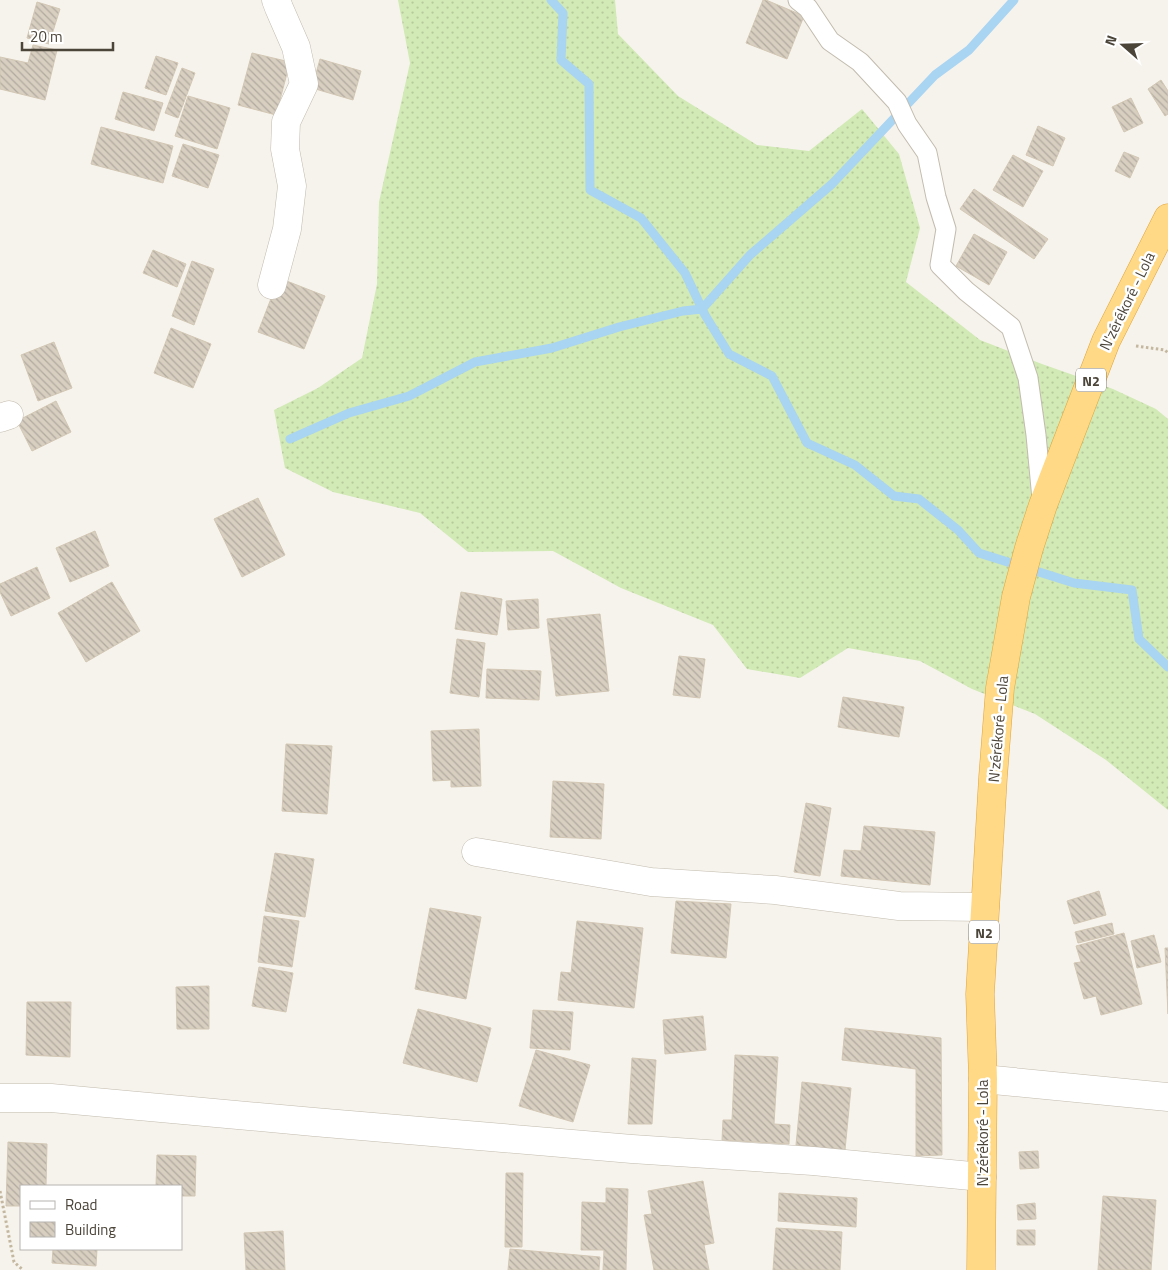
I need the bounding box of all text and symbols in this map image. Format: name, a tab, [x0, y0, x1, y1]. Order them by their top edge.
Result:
scale bar	[22, 20, 114, 52]
north arrow	[1098, 20, 1148, 70]
text: 20 m	[30, 25, 63, 48]
text: N	[1099, 32, 1122, 49]
street label: N'zérékoré - Lola	[1093, 247, 1161, 354]
road number: N2	[1076, 368, 1106, 392]
street label: N'zérékoré - Lola	[982, 674, 1014, 783]
road number: N2	[969, 920, 999, 944]
street label: N'zérékoré - Lola	[971, 1079, 994, 1186]
legend	[20, 1185, 182, 1250]
text: Road	[65, 1193, 97, 1216]
text: Building	[65, 1218, 116, 1241]

